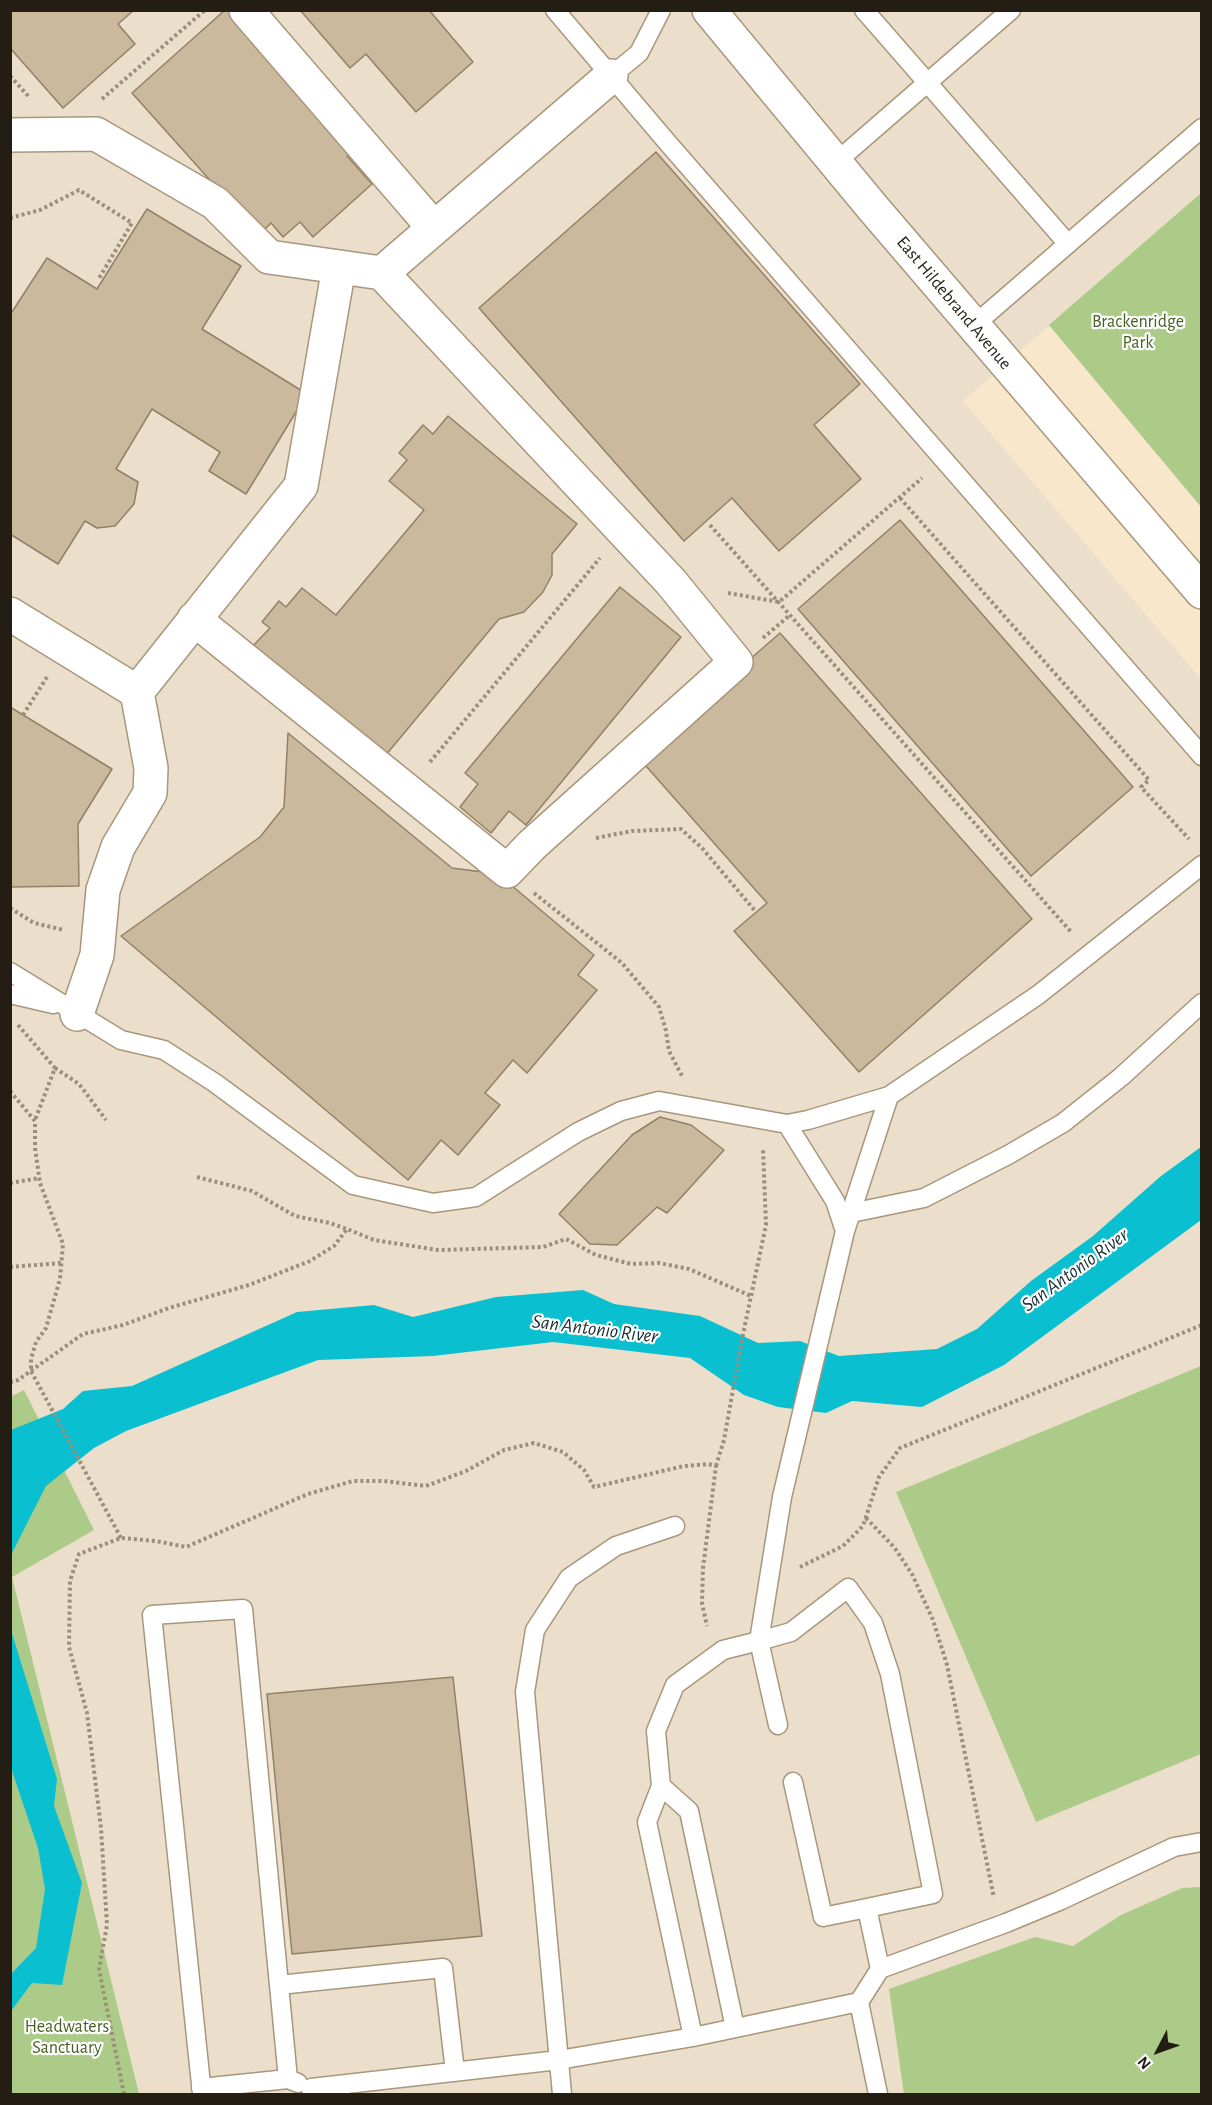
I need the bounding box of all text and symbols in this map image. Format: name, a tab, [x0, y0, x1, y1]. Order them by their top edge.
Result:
street label: East Hildebrand Avenue	[892, 232, 1016, 374]
park label: Brackenridge Park	[1092, 311, 1184, 354]
water label: San Antonio River	[1017, 1223, 1133, 1317]
water label: San Antonio River	[531, 1309, 659, 1349]
park label: Headwaters Sanctuary	[25, 2016, 109, 2058]
north arrow	[1128, 2021, 1188, 2081]
text: N	[1135, 2053, 1154, 2072]

